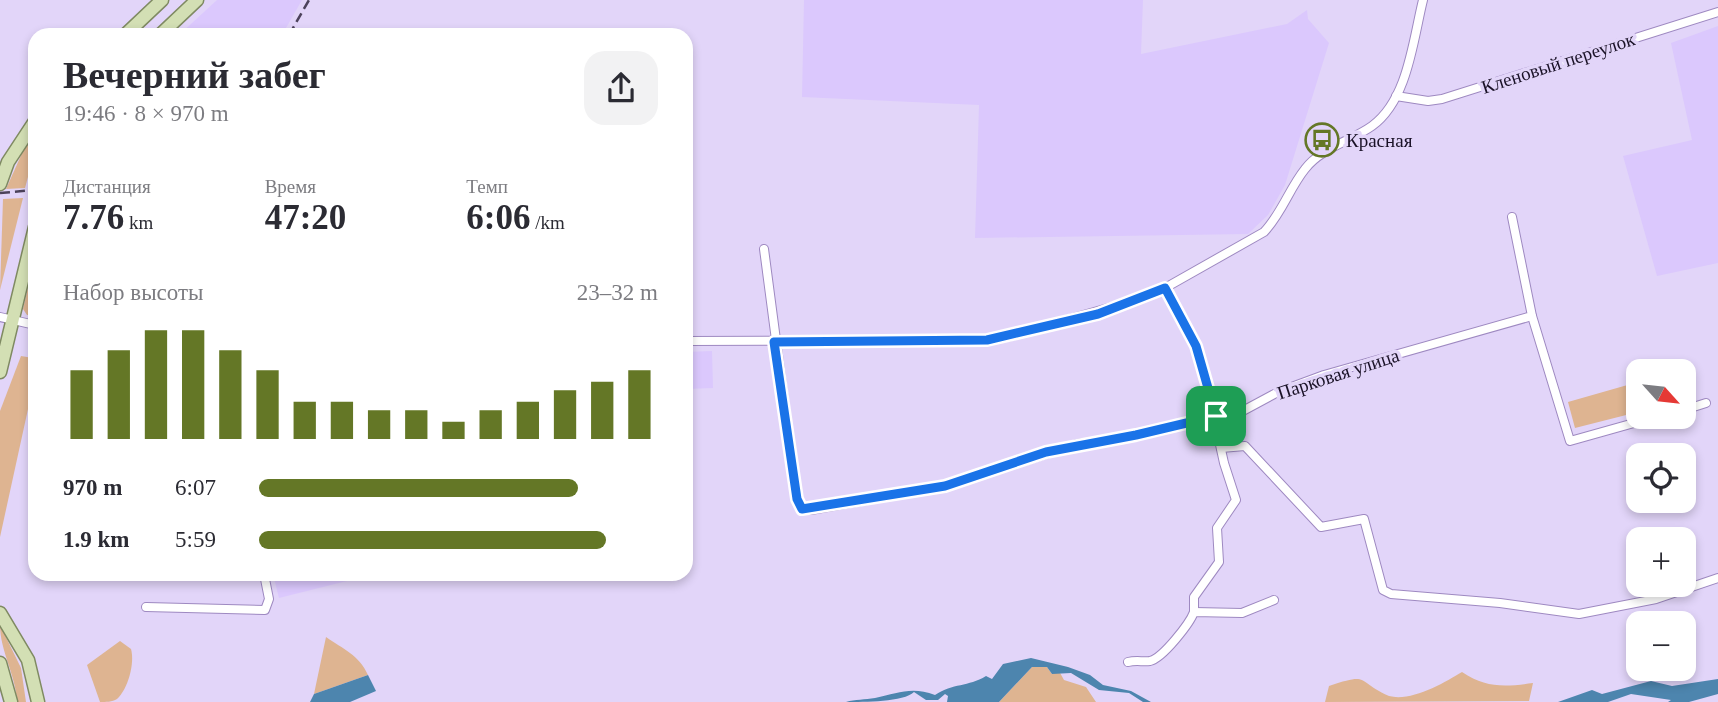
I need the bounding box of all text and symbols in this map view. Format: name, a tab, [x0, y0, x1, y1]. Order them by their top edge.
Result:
street label: Кленовый переулок	[1479, 28, 1638, 98]
button: share	[584, 51, 658, 125]
text: Вечерний забег	[63, 54, 326, 96]
text: 19:46 · 8 × 970 m	[63, 101, 229, 126]
bus stop icon: Красная	[1303, 121, 1341, 159]
place label: Красная	[1346, 130, 1413, 151]
text: Дистанция	[63, 176, 151, 197]
text: Время	[265, 176, 316, 197]
text: Темп	[466, 176, 508, 197]
text: 7.76	[63, 198, 124, 237]
text: 47:20	[265, 198, 346, 237]
text: 6:06	[466, 198, 530, 237]
text: km	[124, 212, 153, 233]
text: /km	[530, 212, 565, 233]
text: Набор высоты	[63, 280, 204, 305]
text: 23–32 m	[577, 280, 658, 305]
street label: Парковая улица	[1274, 344, 1402, 404]
north arrow	[1626, 359, 1696, 429]
map controls	[1626, 359, 1696, 681]
pin	[1186, 386, 1246, 446]
icon: arrive	[1197, 397, 1235, 435]
button: locate	[1626, 443, 1696, 513]
text: 970 m	[63, 475, 122, 500]
text: 6:07	[175, 475, 216, 500]
text: 1.9 km	[63, 527, 129, 552]
text: 5:59	[175, 527, 216, 552]
button: +	[1626, 527, 1696, 597]
button: −	[1626, 611, 1696, 681]

